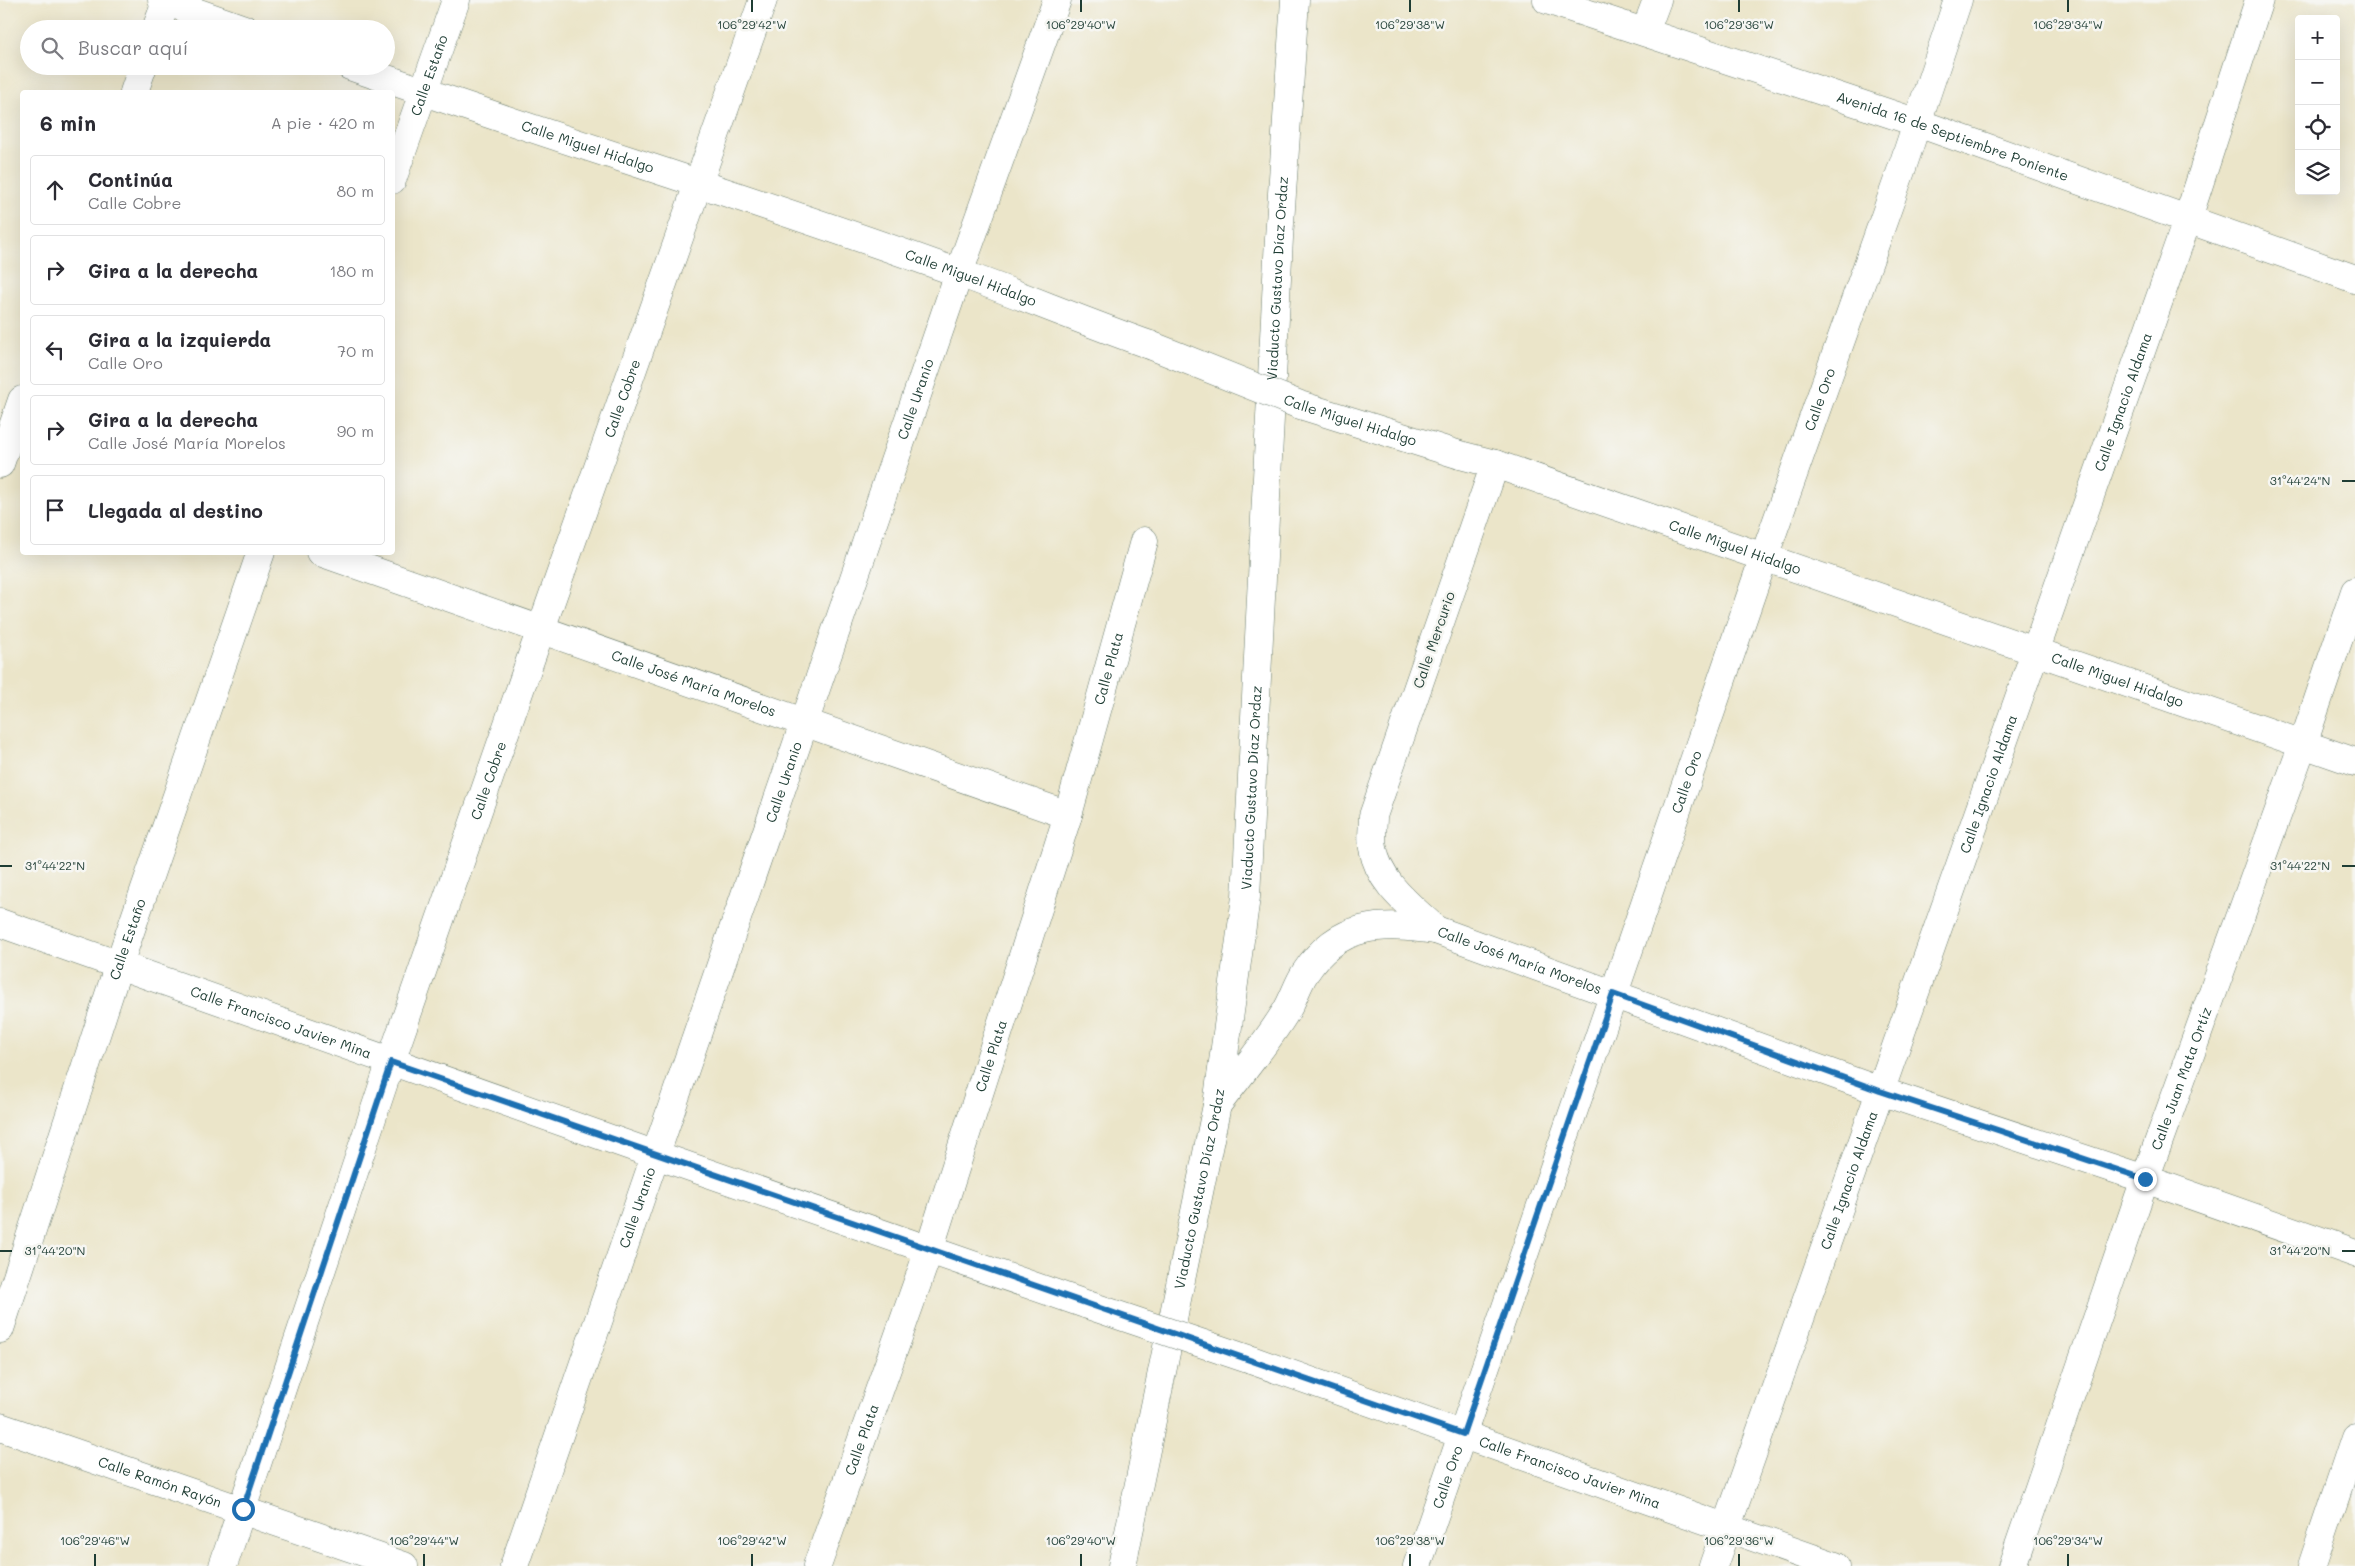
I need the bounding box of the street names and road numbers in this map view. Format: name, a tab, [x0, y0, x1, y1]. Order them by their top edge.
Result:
street label: Calle Estaño	[406, 32, 452, 118]
street label: Avenida 16 de Septiembre Poniente	[1834, 87, 2072, 185]
street label: Calle Miguel Hidalgo	[519, 115, 657, 177]
street label: Viaducto Gustavo Díaz Ordaz	[1262, 176, 1292, 381]
street label: Calle Miguel Hidalgo	[903, 244, 1039, 310]
street label: Calle Ignacio Aldama	[2089, 330, 2156, 474]
street label: Calle Uranio	[892, 356, 938, 442]
street label: Calle Cobre	[599, 357, 644, 440]
street label: Calle Oro	[1799, 365, 1839, 433]
street label: Calle Miguel Hidalgo	[1281, 389, 1419, 450]
street label: Calle Miguel Hidalgo	[1666, 515, 1804, 578]
street label: Calle Mercurio	[1408, 589, 1459, 691]
street label: Calle Plata	[1089, 630, 1127, 707]
street label: Calle José María Morelos	[609, 645, 779, 721]
street label: Calle Miguel Hidalgo	[2049, 648, 2186, 711]
street label: Viaducto Gustavo Díaz Ordaz	[1236, 685, 1266, 890]
street label: Calle Ignacio Aldama	[1955, 712, 2021, 856]
street label: Calle Cobre	[465, 739, 510, 822]
street label: Calle Uranio	[761, 739, 806, 825]
street label: Calle Oro	[1667, 748, 1706, 816]
street label: Calle Estaño	[104, 896, 150, 982]
street label: Calle José María Morelos	[1435, 921, 1604, 998]
street label: Calle Francisco Javier Mina	[188, 981, 374, 1063]
street label: Calle Juan Mata Ortíz	[2146, 1004, 2216, 1153]
street label: Calle Plata	[970, 1017, 1011, 1094]
street label: Viaducto Gustavo Díaz Ordaz	[1169, 1087, 1228, 1291]
street label: Calle Ignacio Aldama	[1815, 1108, 1882, 1252]
street label: Calle Uranio	[614, 1164, 660, 1250]
street label: Calle Plata	[840, 1401, 883, 1478]
street label: Calle Francisco Javier Mina	[1477, 1431, 1663, 1513]
street label: Calle Oro	[1427, 1443, 1467, 1511]
street label: Calle Ramón Rayón	[96, 1451, 224, 1512]

